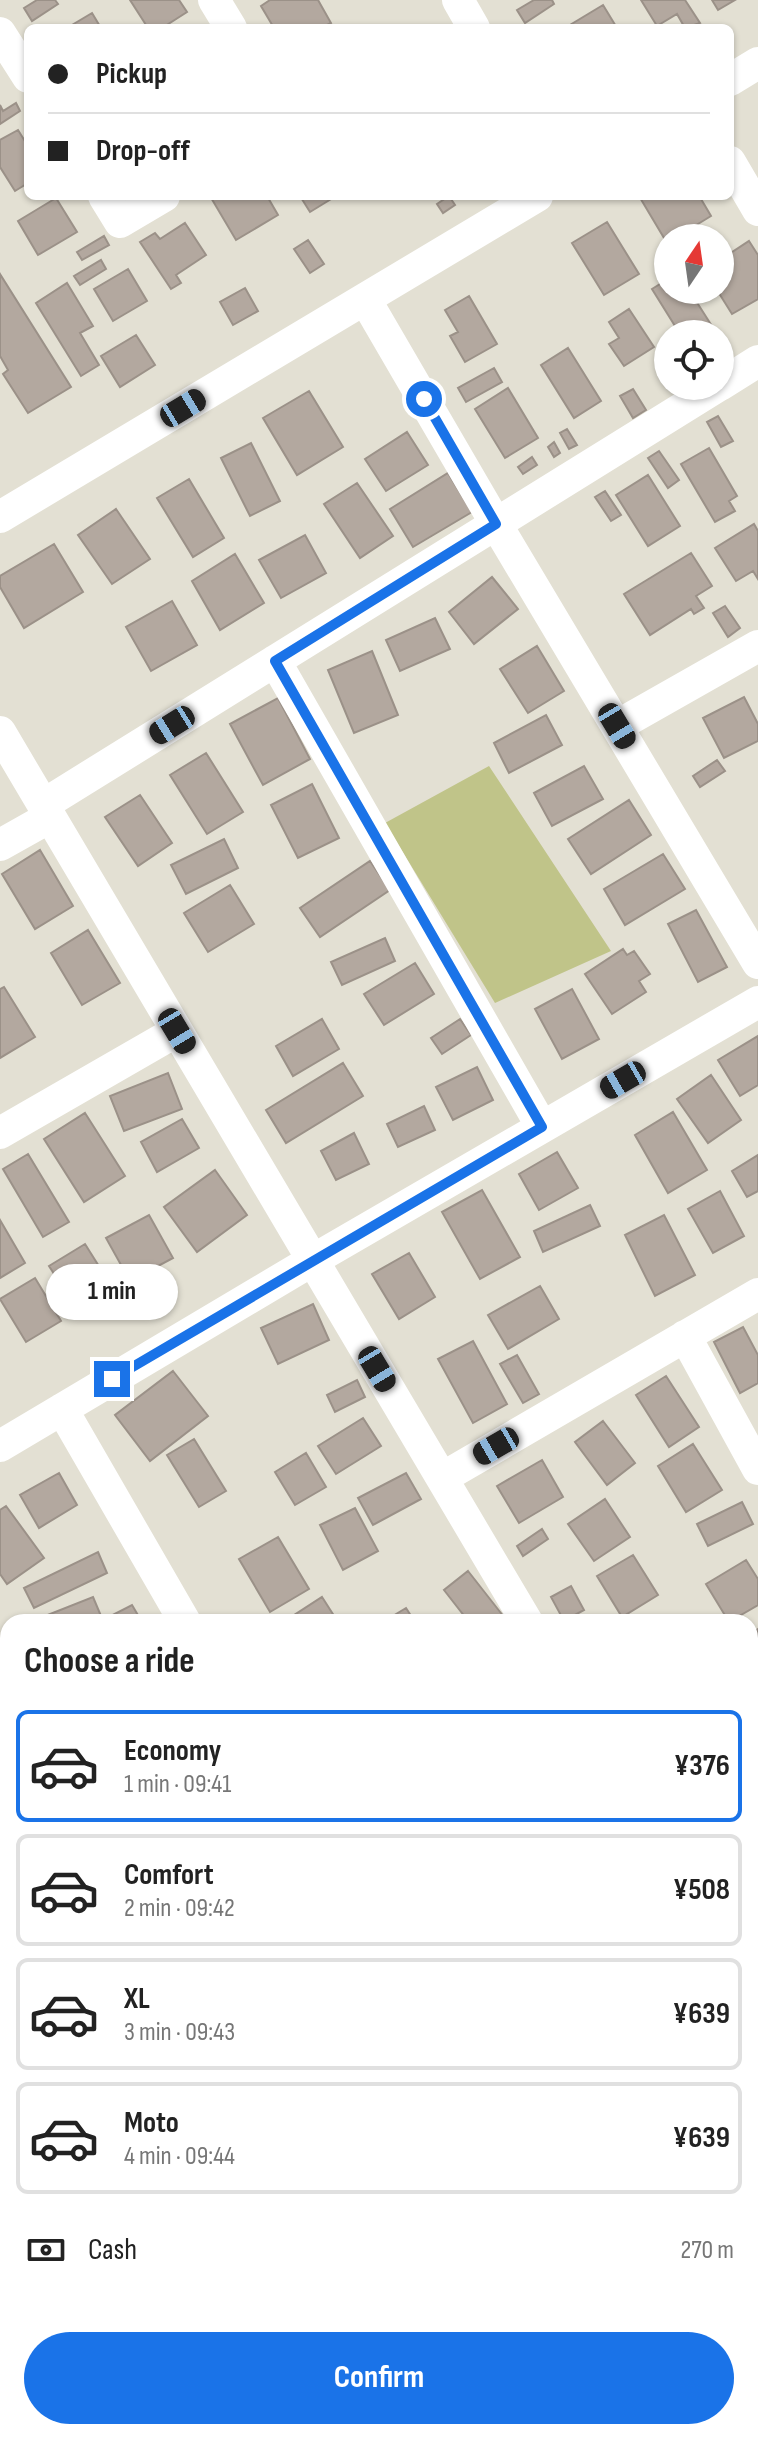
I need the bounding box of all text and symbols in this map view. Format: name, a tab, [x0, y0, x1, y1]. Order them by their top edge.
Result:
text: Pickup	[96, 56, 167, 92]
text: Drop-off	[96, 133, 190, 169]
north arrow	[654, 224, 734, 304]
map controls	[654, 224, 734, 400]
button: locate	[654, 320, 734, 400]
route start	[406, 381, 442, 417]
car	[156, 385, 210, 431]
car	[594, 699, 640, 753]
car	[145, 702, 199, 748]
car	[154, 1004, 200, 1058]
car	[596, 1058, 650, 1102]
callout: 1 min	[46, 1263, 178, 1319]
text: 1 min	[88, 1276, 136, 1307]
car	[354, 1342, 400, 1396]
route end	[94, 1361, 130, 1397]
car	[469, 1424, 523, 1468]
text: Choose a ride	[24, 1640, 195, 1683]
icon: car	[28, 1730, 100, 1802]
text: Economy	[124, 1733, 221, 1769]
text: ¥376	[674, 1748, 730, 1784]
text: 1 min · 09:41	[124, 1769, 231, 1800]
icon: car	[28, 1854, 100, 1926]
text: Comfort	[124, 1857, 214, 1893]
text: ¥508	[673, 1872, 730, 1908]
text: 2 min · 09:42	[124, 1893, 235, 1924]
icon: car	[28, 1978, 100, 2050]
text: XL	[124, 1981, 150, 2017]
text: ¥639	[673, 1996, 730, 2032]
text: 3 min · 09:43	[124, 2017, 235, 2048]
icon: car	[28, 2102, 100, 2174]
text: Moto	[124, 2105, 179, 2141]
text: ¥639	[673, 2120, 730, 2156]
text: 4 min · 09:44	[124, 2141, 235, 2172]
icon: cash	[24, 2228, 68, 2272]
text: Cash	[88, 2232, 137, 2268]
text: 270 m	[681, 2235, 734, 2266]
button: Confirm	[24, 2332, 734, 2424]

